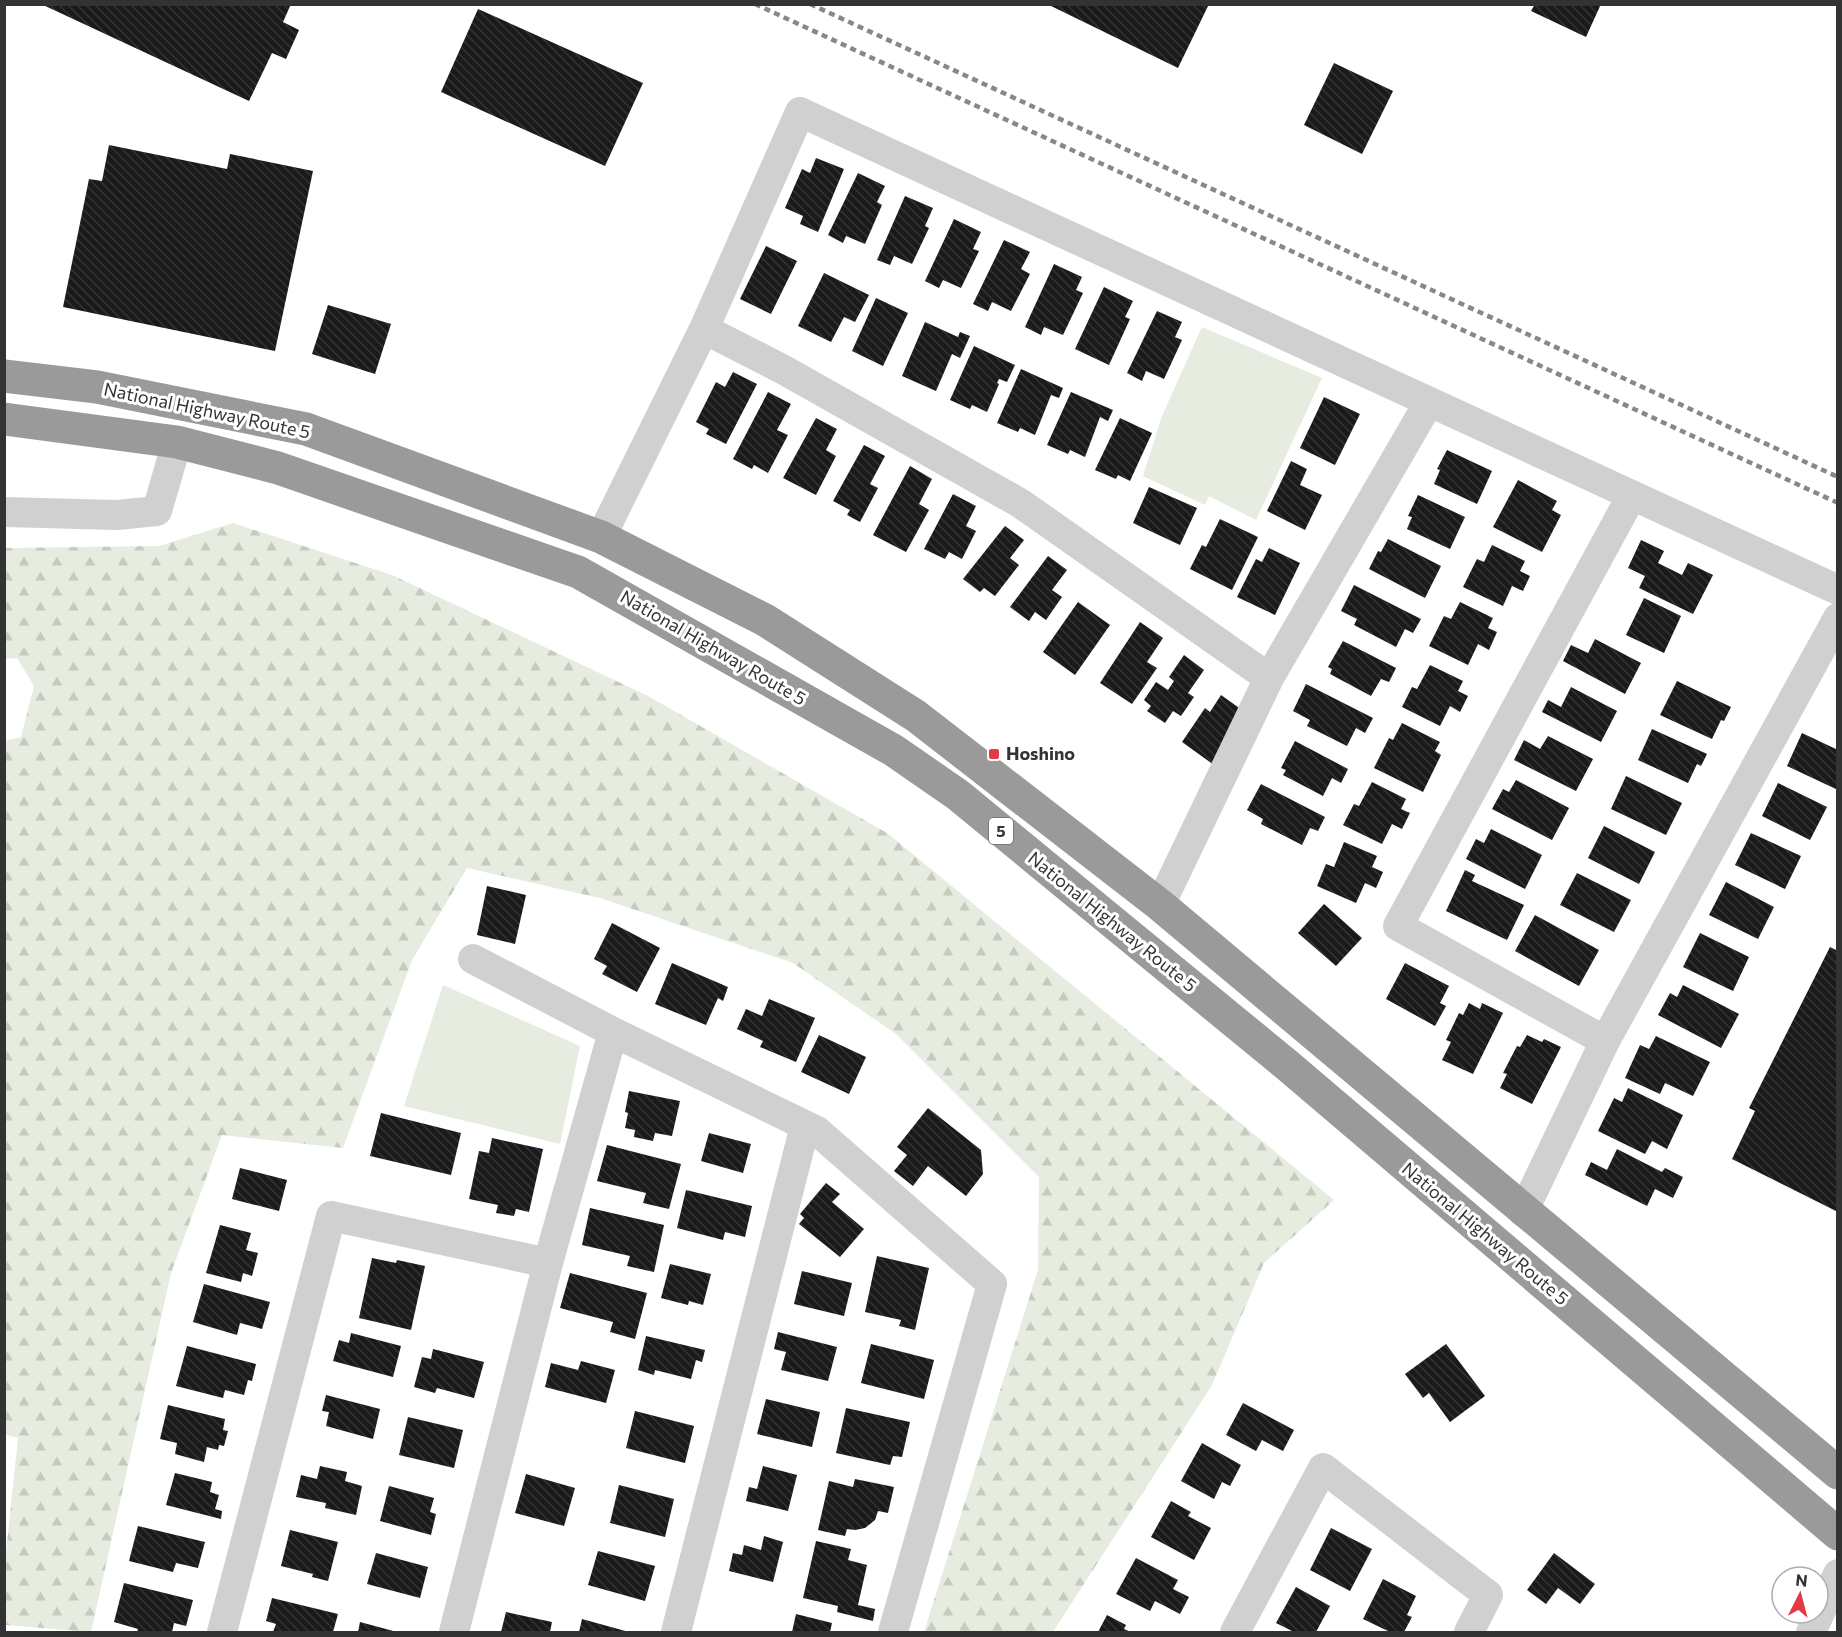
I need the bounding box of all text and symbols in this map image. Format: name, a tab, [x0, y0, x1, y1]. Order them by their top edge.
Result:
street label: National Highway Route 5	[102, 377, 312, 443]
street label: National Highway Route 5	[617, 585, 810, 709]
place label: Hoshino	[1006, 742, 1075, 764]
marker: Hoshino	[987, 747, 1001, 761]
road number: 5	[989, 818, 1013, 844]
street label: National Highway Route 5	[1024, 846, 1201, 996]
street label: National Highway Route 5	[1398, 1157, 1573, 1309]
north arrow	[1770, 1565, 1830, 1625]
text: N	[1795, 1570, 1809, 1590]

